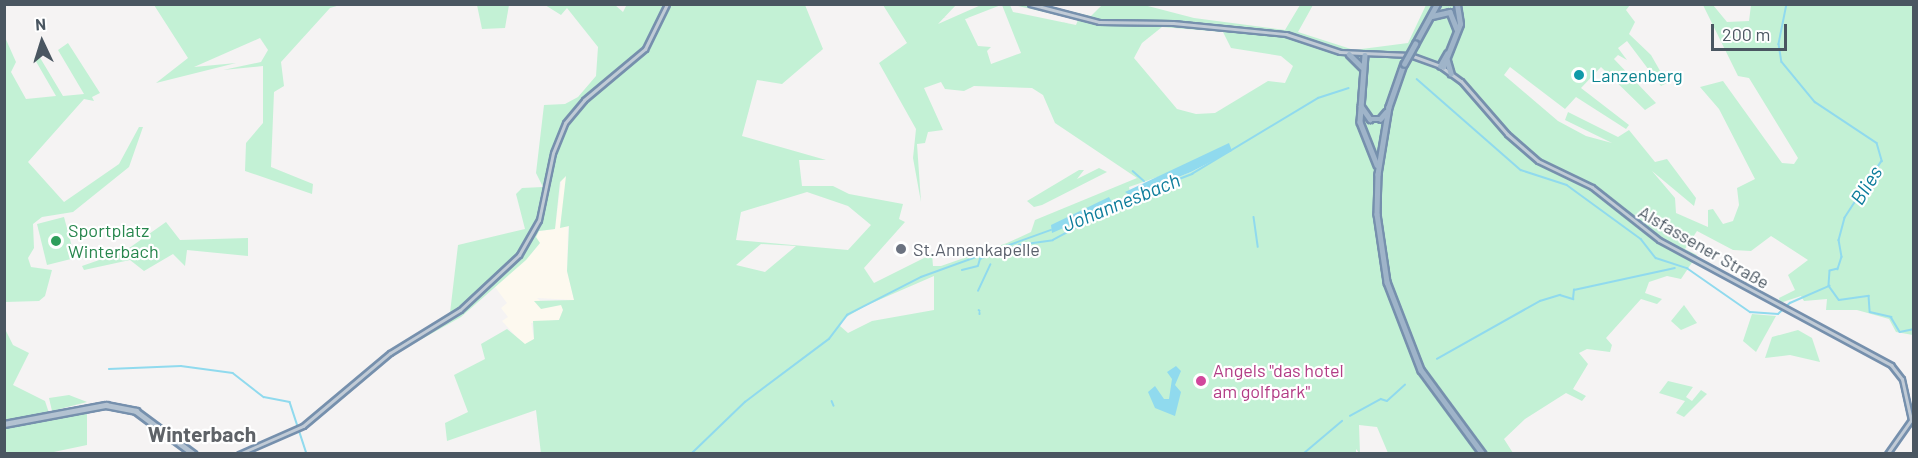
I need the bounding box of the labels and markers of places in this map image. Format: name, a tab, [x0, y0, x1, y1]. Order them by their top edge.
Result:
place label: Lanzenberg	[1591, 64, 1683, 86]
marker: Lanzenberg	[1572, 68, 1586, 82]
place label: Sportplatz Winterbach	[68, 220, 159, 262]
marker: Sportplatz Winterbach	[49, 234, 63, 248]
place label: St.Annenkapelle	[913, 238, 1040, 260]
marker: St.Annenkapelle	[894, 242, 908, 256]
place label: Angels "das hotel am golfpark"	[1213, 360, 1344, 403]
marker: Angels "das hotel am golfpark"	[1194, 374, 1208, 388]

